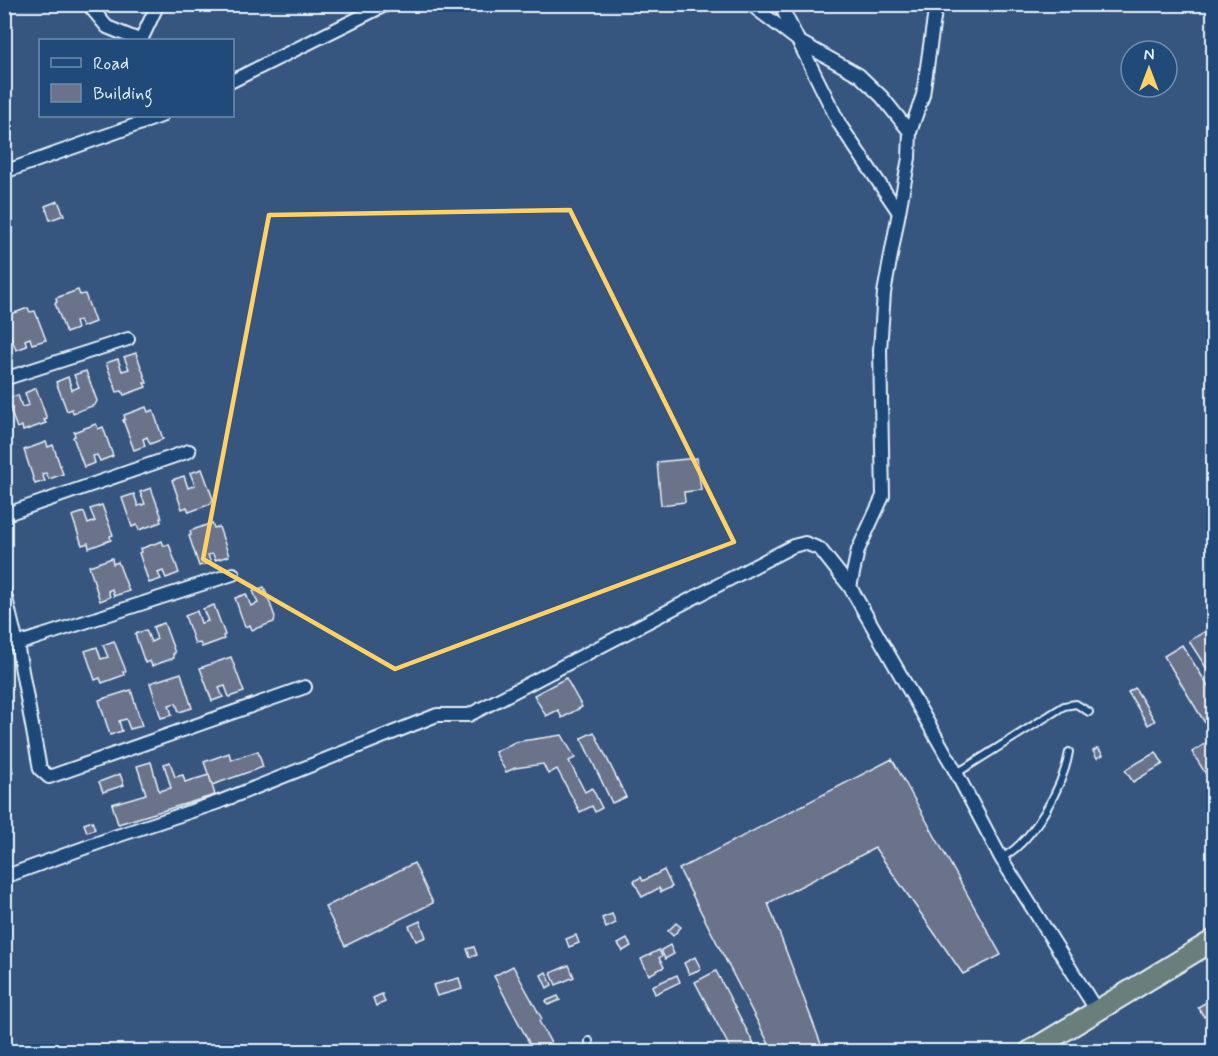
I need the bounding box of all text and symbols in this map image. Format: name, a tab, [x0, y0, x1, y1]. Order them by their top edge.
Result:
legend	[39, 39, 234, 117]
north arrow	[1119, 39, 1179, 99]
text: N	[1144, 45, 1154, 66]
text: Road	[93, 52, 129, 76]
text: Building	[93, 82, 153, 108]

